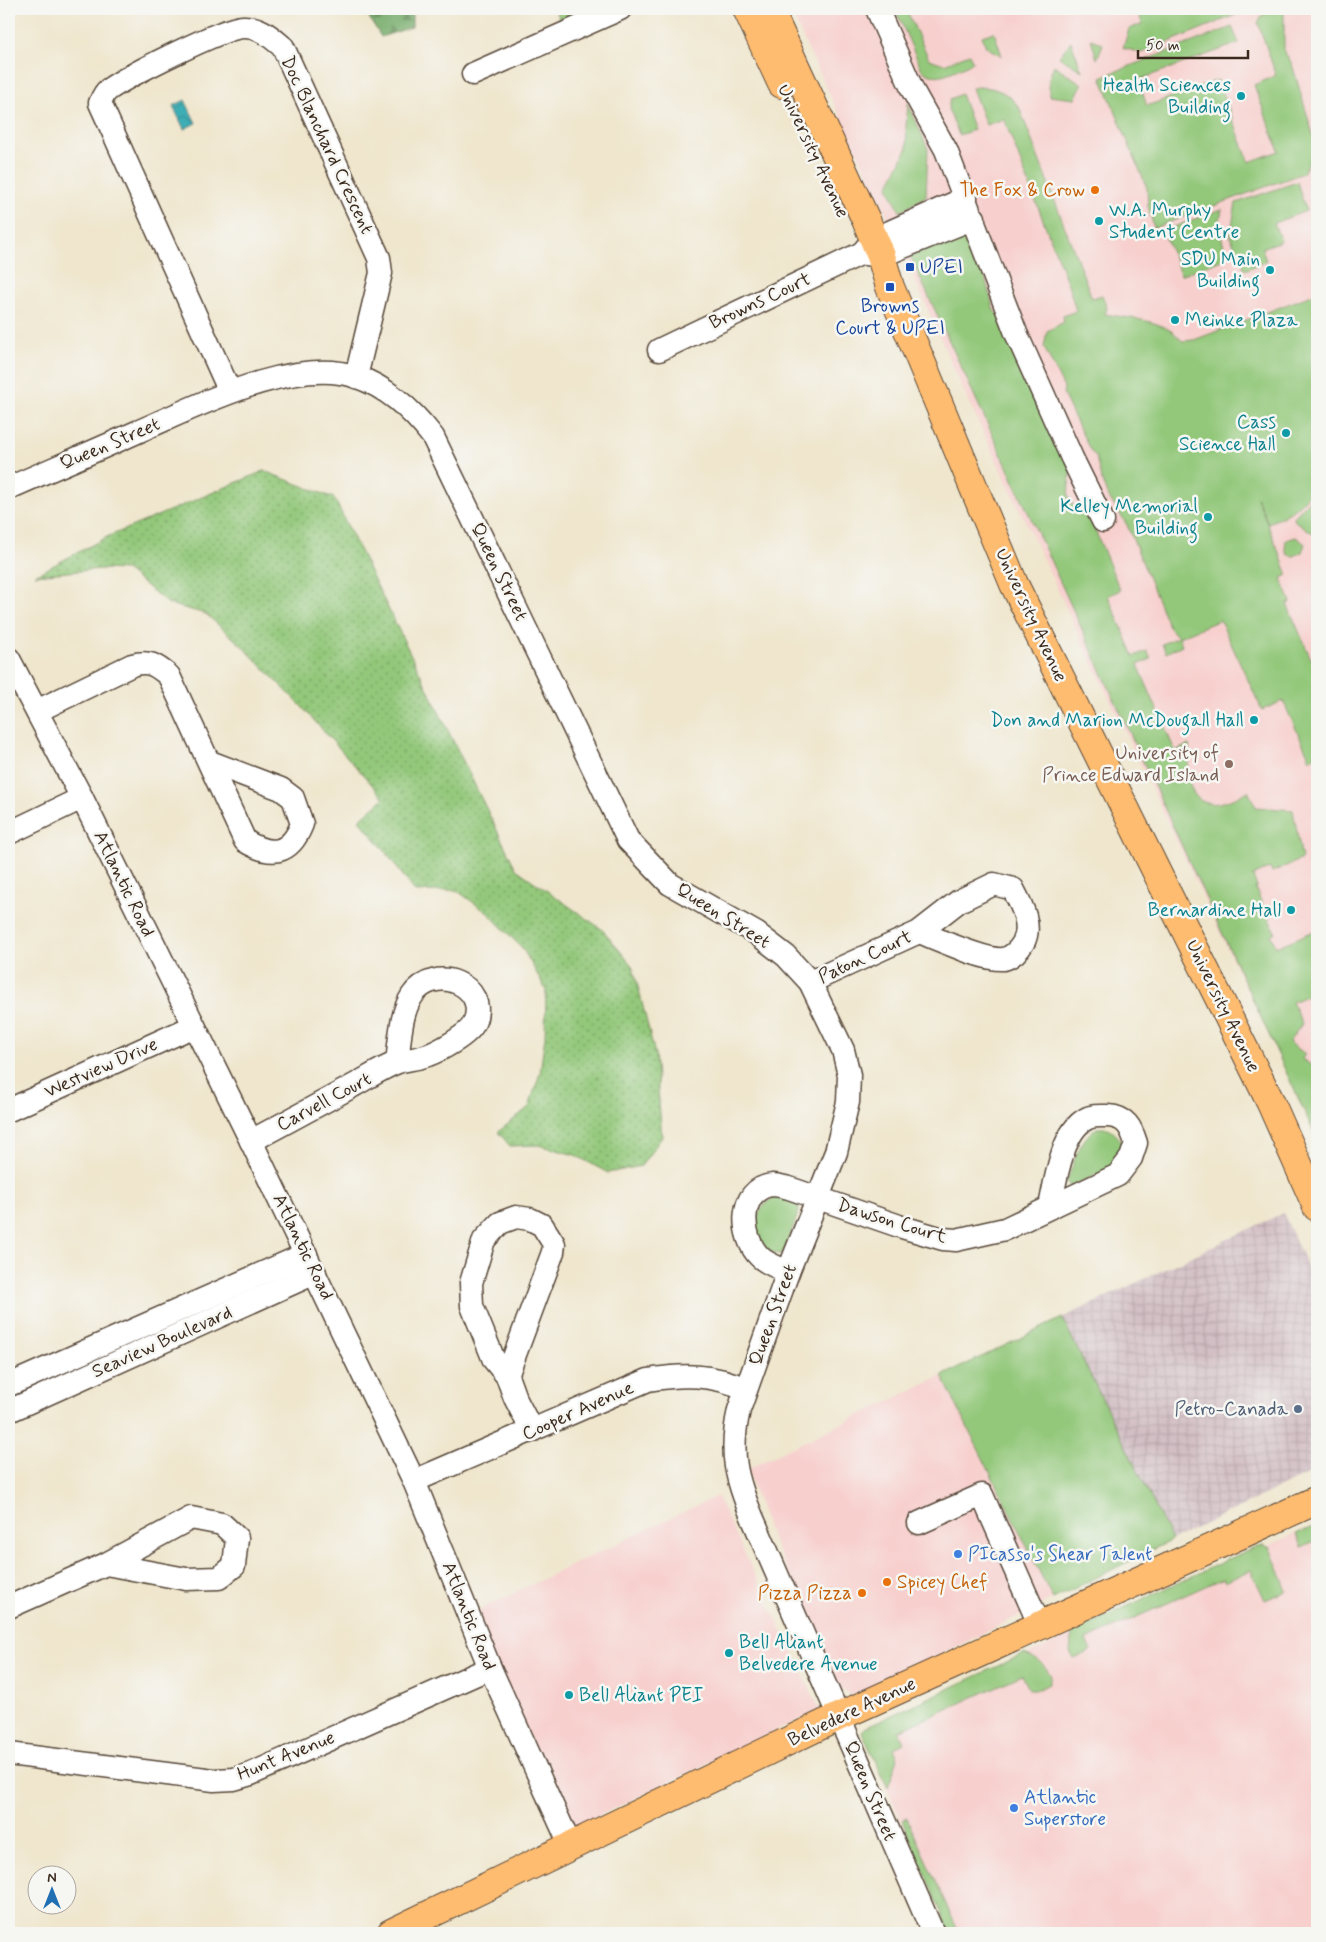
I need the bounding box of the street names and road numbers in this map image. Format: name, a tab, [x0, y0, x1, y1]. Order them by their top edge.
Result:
street label: Doc Blanchard Crescent	[275, 52, 379, 238]
street label: University Avenue	[771, 80, 855, 222]
street label: Browns Court	[705, 267, 815, 335]
street label: Queen Street	[56, 412, 164, 476]
street label: Queen Street	[464, 519, 534, 625]
street label: University Avenue	[989, 544, 1073, 686]
street label: Atlantic Road	[88, 827, 160, 941]
street label: Queen Street	[671, 877, 775, 955]
street label: Paton Court	[814, 924, 916, 990]
street label: University Avenue	[1180, 935, 1266, 1077]
street label: Westview Drive	[40, 1032, 162, 1104]
street label: Carvell Court	[272, 1067, 376, 1137]
street label: Atlantic Road	[267, 1190, 339, 1304]
street label: Dawson Court	[834, 1193, 950, 1249]
street label: Queen Street	[743, 1261, 803, 1369]
street label: Seaview Boulevard	[88, 1300, 236, 1384]
street label: Cooper Avenue	[518, 1375, 638, 1447]
street label: Atlantic Road	[436, 1558, 502, 1674]
street label: Belvedere Avenue	[784, 1671, 920, 1753]
street label: Hunt Avenue	[233, 1725, 339, 1787]
street label: Queen Street	[838, 1737, 902, 1845]

